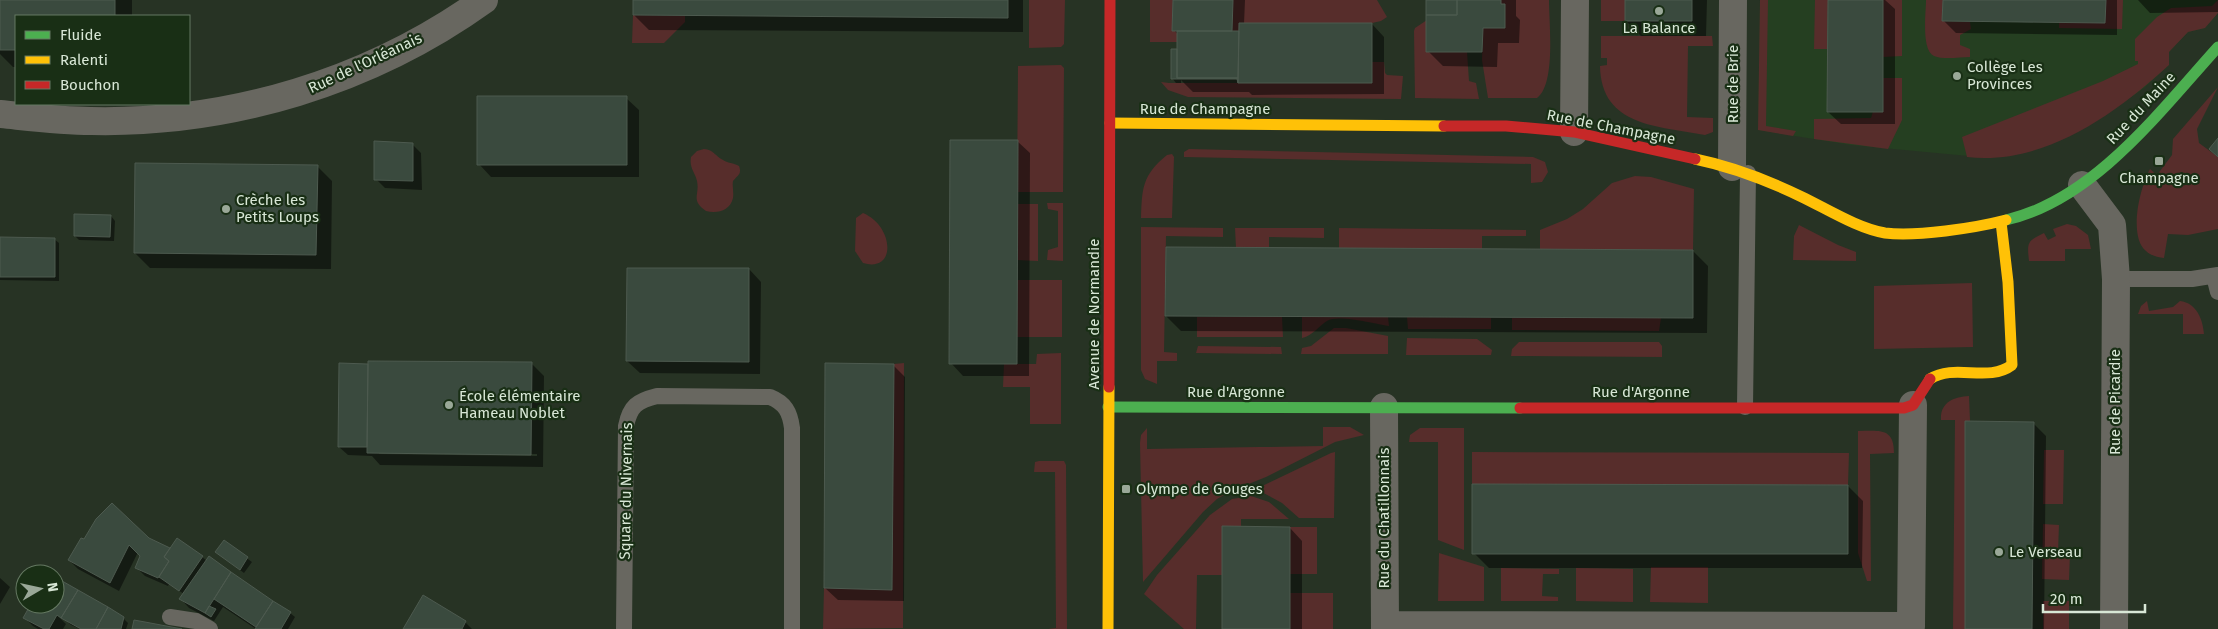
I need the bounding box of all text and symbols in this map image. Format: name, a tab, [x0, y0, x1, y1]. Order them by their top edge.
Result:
marker: La Balance	[1653, 5, 1665, 17]
legend	[15, 15, 190, 105]
place label: La Balance	[1623, 19, 1695, 37]
text: Fluide	[60, 26, 102, 44]
street label: Rue de l'Orléanais	[305, 29, 425, 97]
street label: Rue de Brie	[1724, 45, 1742, 123]
text: Ralenti	[60, 51, 108, 69]
place label: Collège Les Provinces	[1967, 58, 2043, 93]
street label: Rue du Maine	[2103, 68, 2179, 148]
marker: Collège Les Provinces	[1951, 70, 1963, 82]
text: Bouchon	[60, 76, 120, 94]
street label: Rue de Champagne	[1140, 100, 1270, 118]
street label: Rue de Champagne	[1545, 106, 1677, 148]
marker: Champagne	[2153, 155, 2165, 167]
place label: Champagne	[2119, 169, 2199, 187]
place label: Crèche les Petits Loups	[236, 191, 319, 226]
marker: Crèche les Petits Loups	[220, 203, 232, 215]
street label: Avenue de Normandie	[1085, 239, 1103, 389]
street label: Rue de Picardie	[2106, 349, 2124, 455]
street label: Rue d'Argonne	[1187, 383, 1285, 401]
street label: Rue d'Argonne	[1592, 383, 1690, 401]
place label: École élémentaire Hameau Noblet	[459, 387, 581, 422]
marker: École élémentaire Hameau Noblet	[443, 399, 455, 411]
street label: Square du Nivernais	[616, 422, 636, 560]
street label: Rue du Chatillonnais	[1375, 448, 1393, 588]
place label: Olympe de Gouges	[1136, 480, 1263, 498]
marker: Olympe de Gouges	[1120, 483, 1132, 495]
place label: Le Verseau	[2009, 543, 2082, 561]
marker: Le Verseau	[1993, 546, 2005, 558]
north arrow	[15, 564, 65, 614]
text: N	[43, 581, 61, 593]
scale bar	[2043, 582, 2146, 614]
text: 20 m	[2050, 590, 2083, 608]

